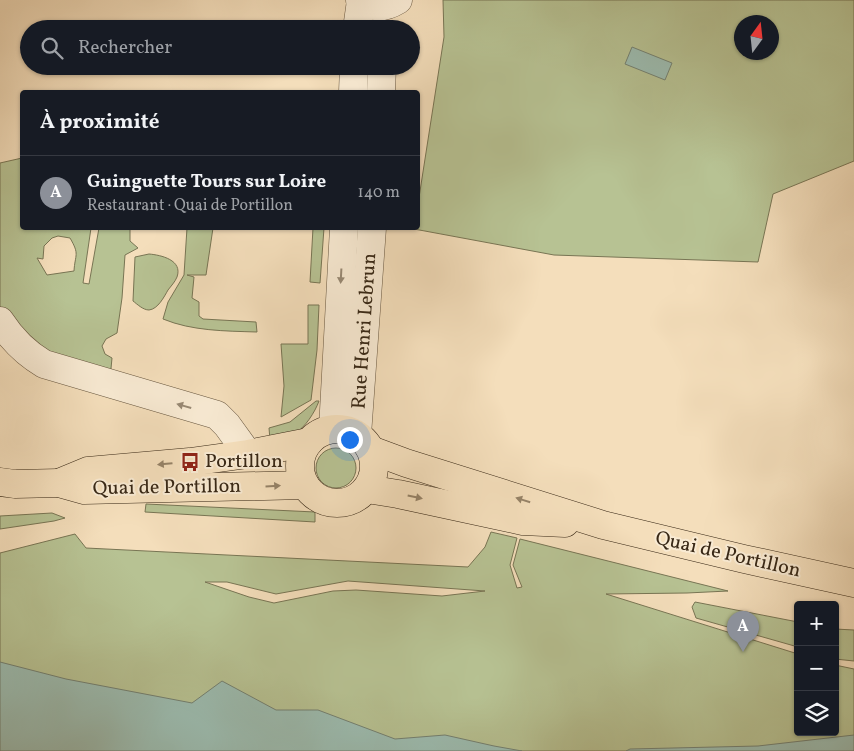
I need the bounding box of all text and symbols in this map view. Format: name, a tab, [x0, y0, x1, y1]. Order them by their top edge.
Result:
north arrow	[734, 15, 779, 60]
search box	[20, 20, 420, 75]
icon: search	[38, 34, 66, 62]
text: Rechercher	[78, 35, 172, 61]
text: À proximité	[40, 108, 159, 137]
text: Guinguette Tours sur Loire	[87, 169, 326, 195]
text: A	[50, 182, 62, 204]
text: 140 m	[358, 182, 400, 204]
text: Restaurant · Quai de Portillon	[87, 195, 293, 217]
street label: Rue Henri Lebrun	[346, 252, 384, 410]
one-way arrow	[337, 268, 345, 284]
one-way arrow	[176, 401, 191, 409]
your location	[337, 427, 363, 453]
place label: Portillon	[205, 448, 283, 476]
bus stop icon: Portillon	[179, 451, 201, 473]
one-way arrow	[157, 460, 173, 468]
street label: Quai de Portillon	[93, 473, 242, 503]
one-way arrow	[265, 482, 281, 490]
one-way arrow	[407, 494, 423, 502]
one-way arrow	[516, 496, 531, 503]
street label: Quai de Portillon	[653, 525, 804, 585]
map controls	[794, 601, 839, 736]
button: +	[794, 601, 839, 646]
pin: A	[727, 611, 759, 652]
button: −	[794, 646, 839, 691]
button: layers	[794, 691, 839, 736]

